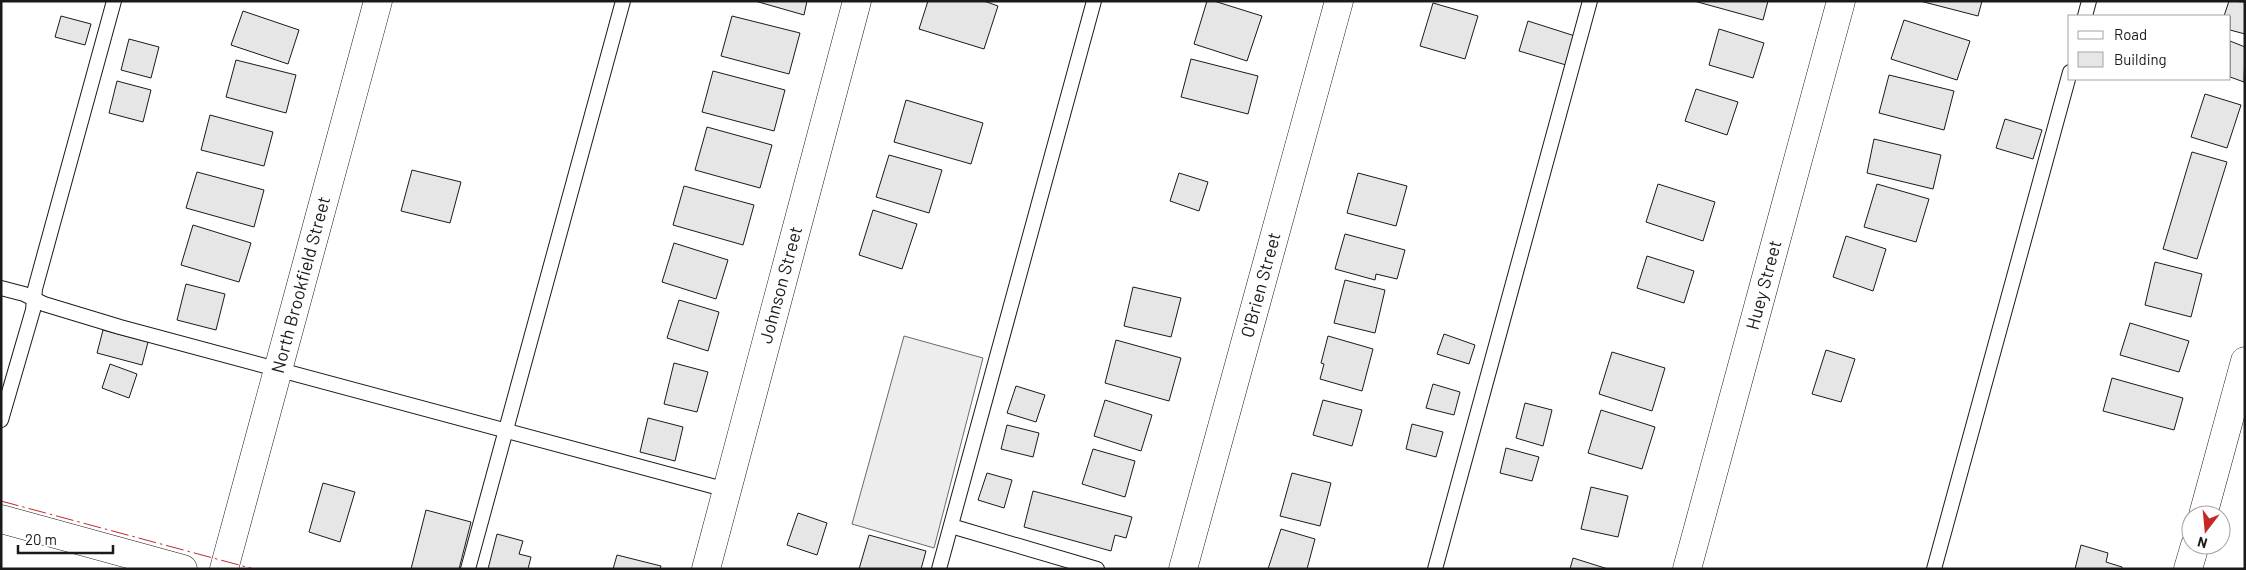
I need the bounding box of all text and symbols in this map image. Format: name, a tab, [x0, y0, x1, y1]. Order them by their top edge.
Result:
legend	[2068, 15, 2231, 80]
text: Road	[2114, 25, 2147, 43]
text: Building	[2114, 50, 2167, 68]
street label: North Brookfield Street	[266, 194, 334, 376]
street label: Johnson Street	[754, 224, 806, 346]
street label: O'Brien Street	[1235, 230, 1285, 340]
street label: Huey Street	[1741, 238, 1786, 332]
north arrow	[2181, 505, 2231, 555]
scale bar	[18, 522, 112, 554]
text: 20 m	[25, 530, 57, 548]
text: N	[2195, 534, 2209, 552]

